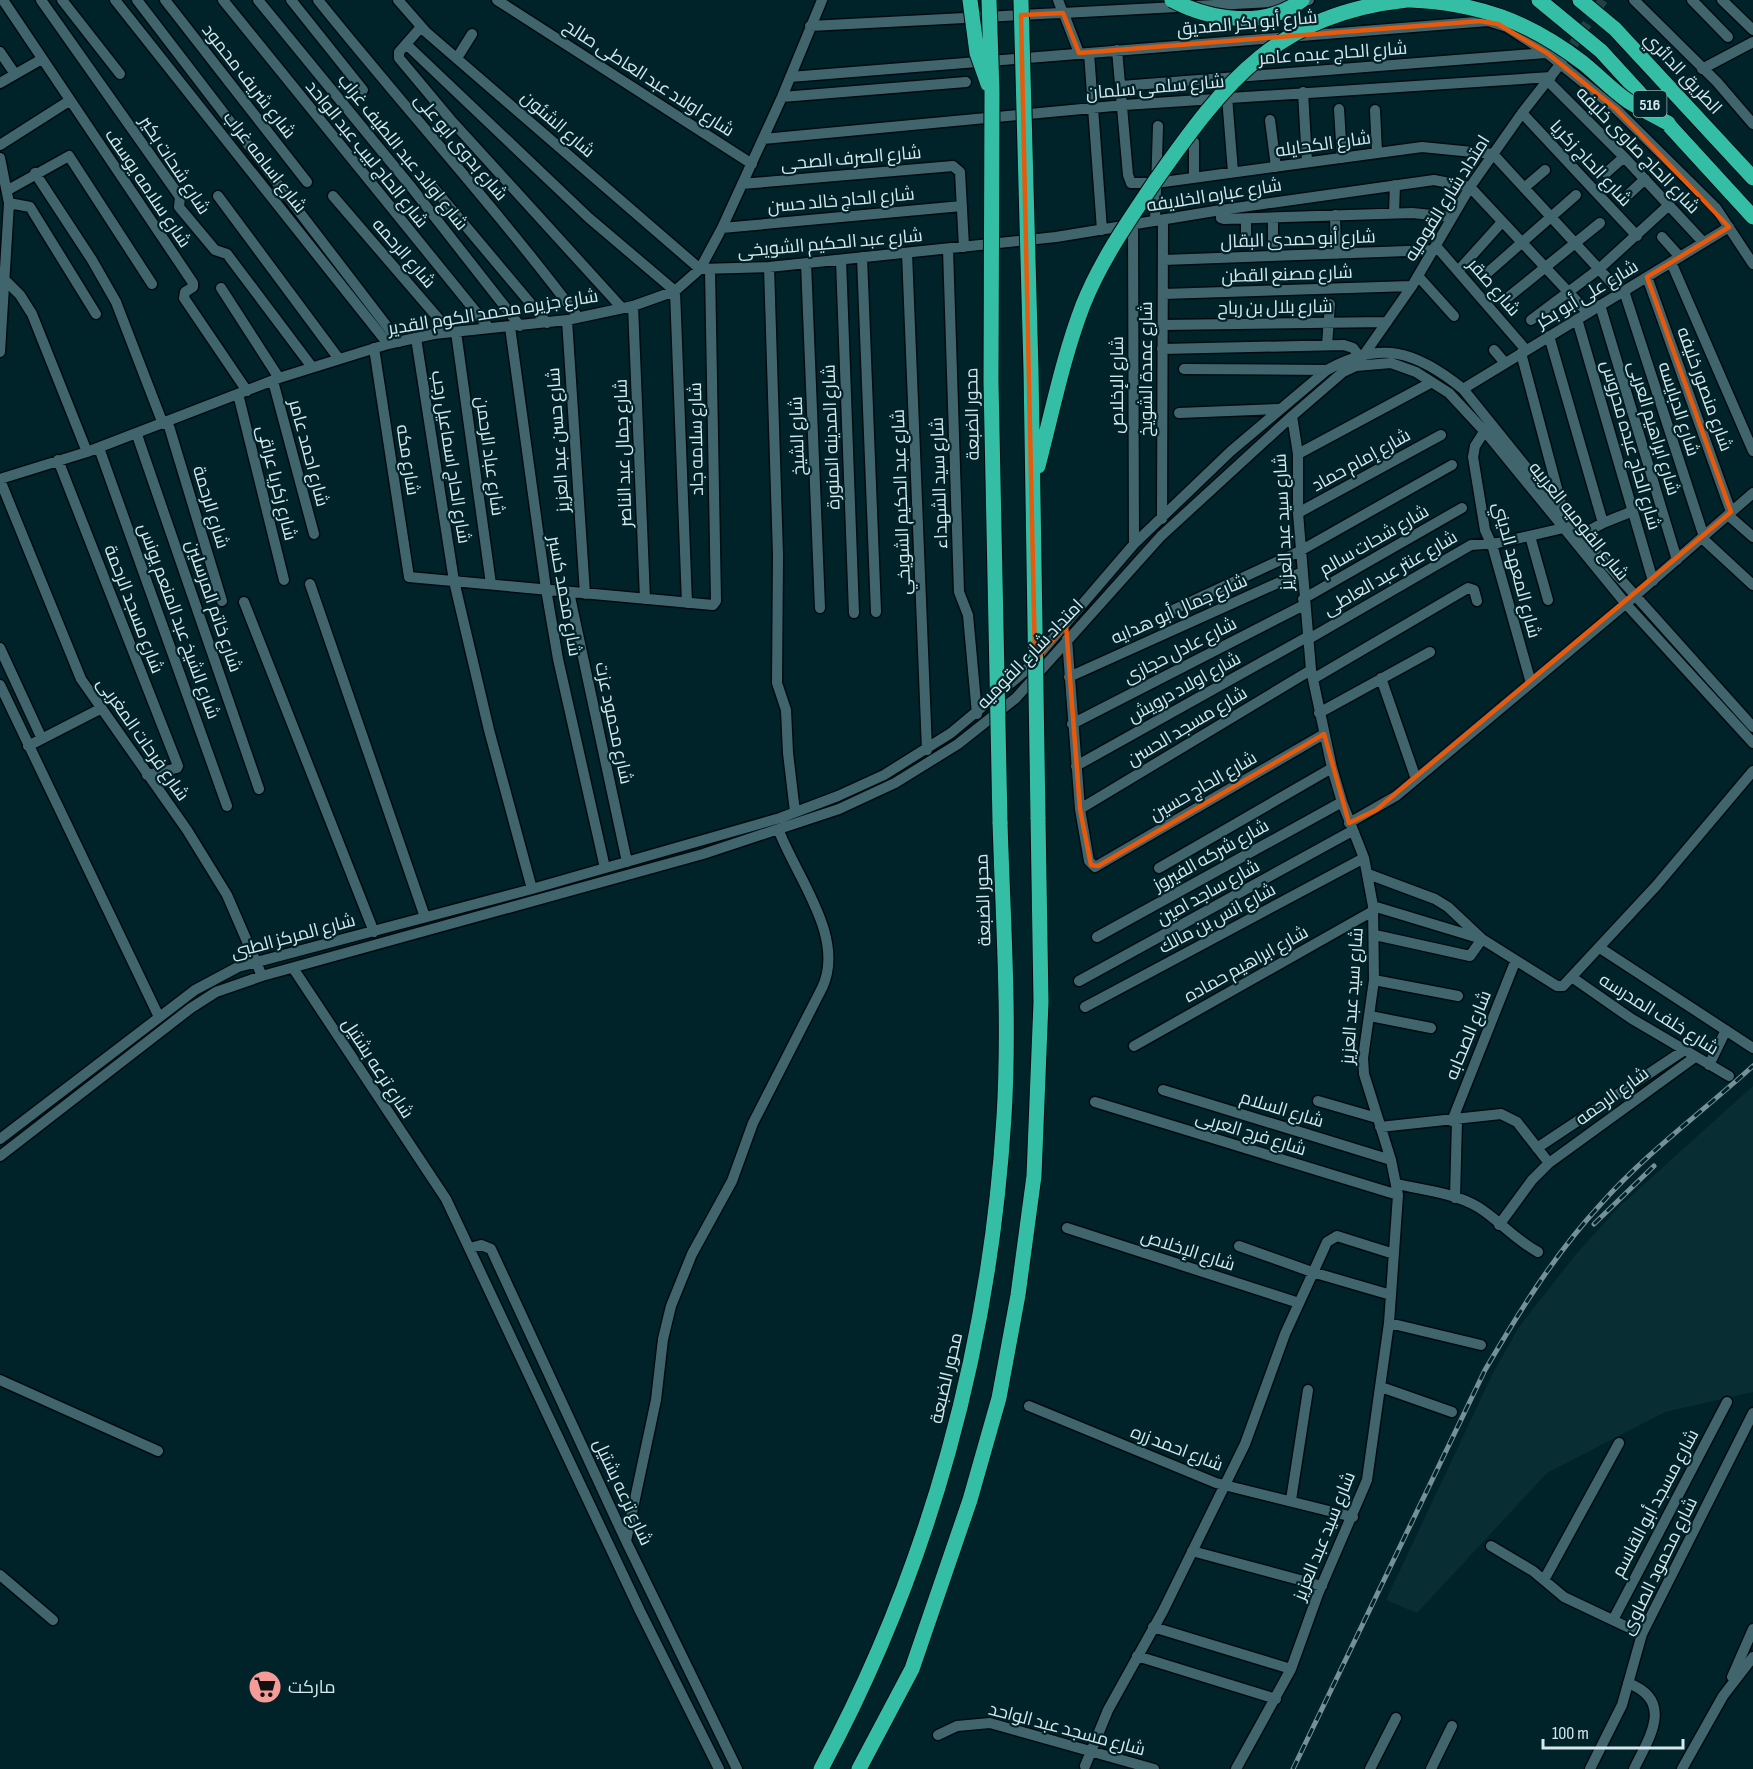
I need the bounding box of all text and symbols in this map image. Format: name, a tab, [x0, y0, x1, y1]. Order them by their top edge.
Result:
street label: شارع أبو بكر الصديق	[1176, 6, 1318, 41]
street label: شارع اولاد عبد العاطى صالح	[559, 15, 738, 142]
street label: شارع شريف محمود	[197, 20, 300, 143]
street label: الطريق الدائري	[1637, 28, 1726, 121]
street label: شارع الحاج عبده عامر	[1257, 38, 1408, 70]
street label: شارع اولاد عبد اللطيف غراب	[332, 70, 472, 235]
street label: شارع سلمى سلمان	[1085, 71, 1225, 105]
street label: شارع الحاج لبيب عبد الواحد	[300, 77, 432, 233]
street label: شارع الحاج صاوى خليفه	[1571, 82, 1704, 219]
street label: شارع الشئون	[516, 87, 599, 163]
street label: شارع بدوى ابو على	[409, 89, 512, 206]
road number: 516	[1634, 91, 1666, 117]
street label: شارع اسامه غراب	[218, 107, 311, 218]
street label: شارع شحات بكير	[134, 111, 214, 219]
street label: شارع الحاج زكريا	[1545, 116, 1636, 211]
street label: شارع سلامه يوسف	[99, 125, 195, 252]
street label: شارع الكحايله	[1274, 127, 1372, 163]
street label: امتداد شارع القوميه	[1400, 131, 1495, 266]
street label: شارع الصرف الصحى	[780, 142, 922, 176]
street label: شارع عباره الخلايفه	[1145, 174, 1283, 218]
street label: شارع الحاج خالد حسن	[767, 184, 915, 218]
street label: شارع الرحمه	[367, 214, 440, 293]
street label: شارع عبد الحكيم الشويخى	[737, 225, 924, 263]
street label: شارع أبو حمدى البقال	[1220, 225, 1376, 254]
street label: شارع صقر	[1462, 253, 1524, 321]
street label: شارع على أبو بكر	[1531, 255, 1643, 334]
street label: شارع مصنع القطن	[1221, 262, 1353, 288]
street label: شارع جزيره محمد الكوم القدير	[386, 286, 600, 341]
street label: شارع بلال بن رباح	[1217, 296, 1333, 320]
street label: شارع عمدة الشويخ	[1136, 301, 1158, 437]
street label: شارع منصور خليفه	[1671, 324, 1737, 454]
street label: شارع الإخلاص	[1107, 336, 1129, 434]
street label: شارع الحاج عبده محروس	[1595, 358, 1665, 533]
street label: شارع ابراهيم العربى	[1622, 358, 1684, 498]
street label: شارع الدبايسه	[1652, 359, 1704, 459]
street label: شارع المدينه المنورة	[818, 364, 846, 510]
street label: شارع حسن عبد العزيز	[543, 367, 575, 514]
street label: محور الضبعة	[961, 367, 984, 461]
street label: شارع الحاج اسماعيل رجب	[425, 369, 475, 545]
street label: شارع جمال عبد الناصر	[610, 378, 638, 529]
street label: شارع سلامه جاد	[685, 382, 709, 496]
street label: شارع عباد الرحمن	[470, 395, 508, 517]
street label: شارع احمد عامر	[283, 396, 333, 509]
street label: شارع الشيخ	[786, 396, 810, 476]
street label: شارع عبد الحكيم الشويخي	[888, 409, 918, 595]
street label: شارع سيد الشهداء	[927, 417, 953, 549]
street label: شارع زكريا عراقى	[251, 423, 301, 543]
street label: شارع مكه	[391, 423, 423, 497]
street label: شارع إمام حماد	[1308, 425, 1415, 497]
street label: شارع سيد عبد العزيز	[1269, 453, 1299, 592]
street label: شارع القوميه العربيه	[1524, 458, 1633, 586]
street label: شارع الرحمة	[187, 463, 233, 551]
street label: شارع المعهد الديني	[1485, 500, 1545, 641]
street label: شارع شحات سالم	[1316, 501, 1433, 581]
street label: شارع الشيخ عبد المنعم يونس	[132, 520, 224, 722]
street label: شارع عنتر عبد العاطى	[1319, 526, 1462, 621]
street label: شارع محمد كسبر	[542, 533, 585, 658]
street label: شارع خاتم المرسلين	[180, 537, 246, 675]
street label: شارع مسجد الرحمة	[98, 542, 168, 677]
street label: شارع جمال أبو هدايه	[1107, 569, 1251, 650]
street label: امتداد شارع القوميه	[973, 595, 1089, 714]
street label: شارع عادل حجازى	[1120, 613, 1241, 689]
street label: شارع اولاد درويش	[1124, 648, 1245, 728]
street label: شارع محمود عزت	[589, 660, 637, 786]
street label: شارع فرحات المغربى	[91, 673, 193, 806]
street label: شارع مسجد الحسن	[1123, 682, 1252, 771]
street label: شارع الحاج حسين	[1146, 747, 1261, 826]
street label: شارع شركه الفيروز	[1149, 815, 1273, 897]
street label: محور الضبعة	[971, 853, 996, 947]
street label: شارع ساجد امين	[1153, 855, 1264, 930]
street label: شارع انس بن مالك	[1155, 879, 1280, 959]
street label: شارع المركز الطبى	[229, 910, 358, 964]
street label: شارع ابراهيم حماده	[1181, 922, 1312, 1008]
street label: شارع سيد عبد العزيز	[1337, 927, 1369, 1066]
street label: شارع خلف المدرسه	[1595, 969, 1722, 1060]
street label: شارع الصحابه	[1441, 988, 1497, 1083]
street label: شارع ترعه بشتيل	[337, 1014, 418, 1123]
street label: شارع الرحمه	[1572, 1063, 1654, 1131]
street label: شارع السلام	[1237, 1087, 1326, 1133]
street label: شارع فرج العربى	[1193, 1107, 1309, 1161]
street label: شارع الإخلاص	[1138, 1225, 1238, 1277]
street label: محور الضبعة	[926, 1331, 967, 1426]
street label: شارع احمد زره	[1127, 1421, 1226, 1477]
street label: شارع مسجد أبو القاسم	[1607, 1425, 1704, 1581]
street label: شارع ترعه بشتيل	[588, 1436, 656, 1549]
street label: شارع سيد عبد العزيز	[1289, 1469, 1361, 1605]
street label: شارع محمود الصاوى	[1617, 1494, 1703, 1639]
supermarket icon: ماركت	[247, 1669, 283, 1705]
place label: ماركت	[288, 1677, 336, 1698]
street label: شارع مسجد عبد الواحد	[986, 1698, 1147, 1761]
scale bar	[1543, 1712, 1682, 1750]
text: 100 m	[1552, 1723, 1589, 1744]

